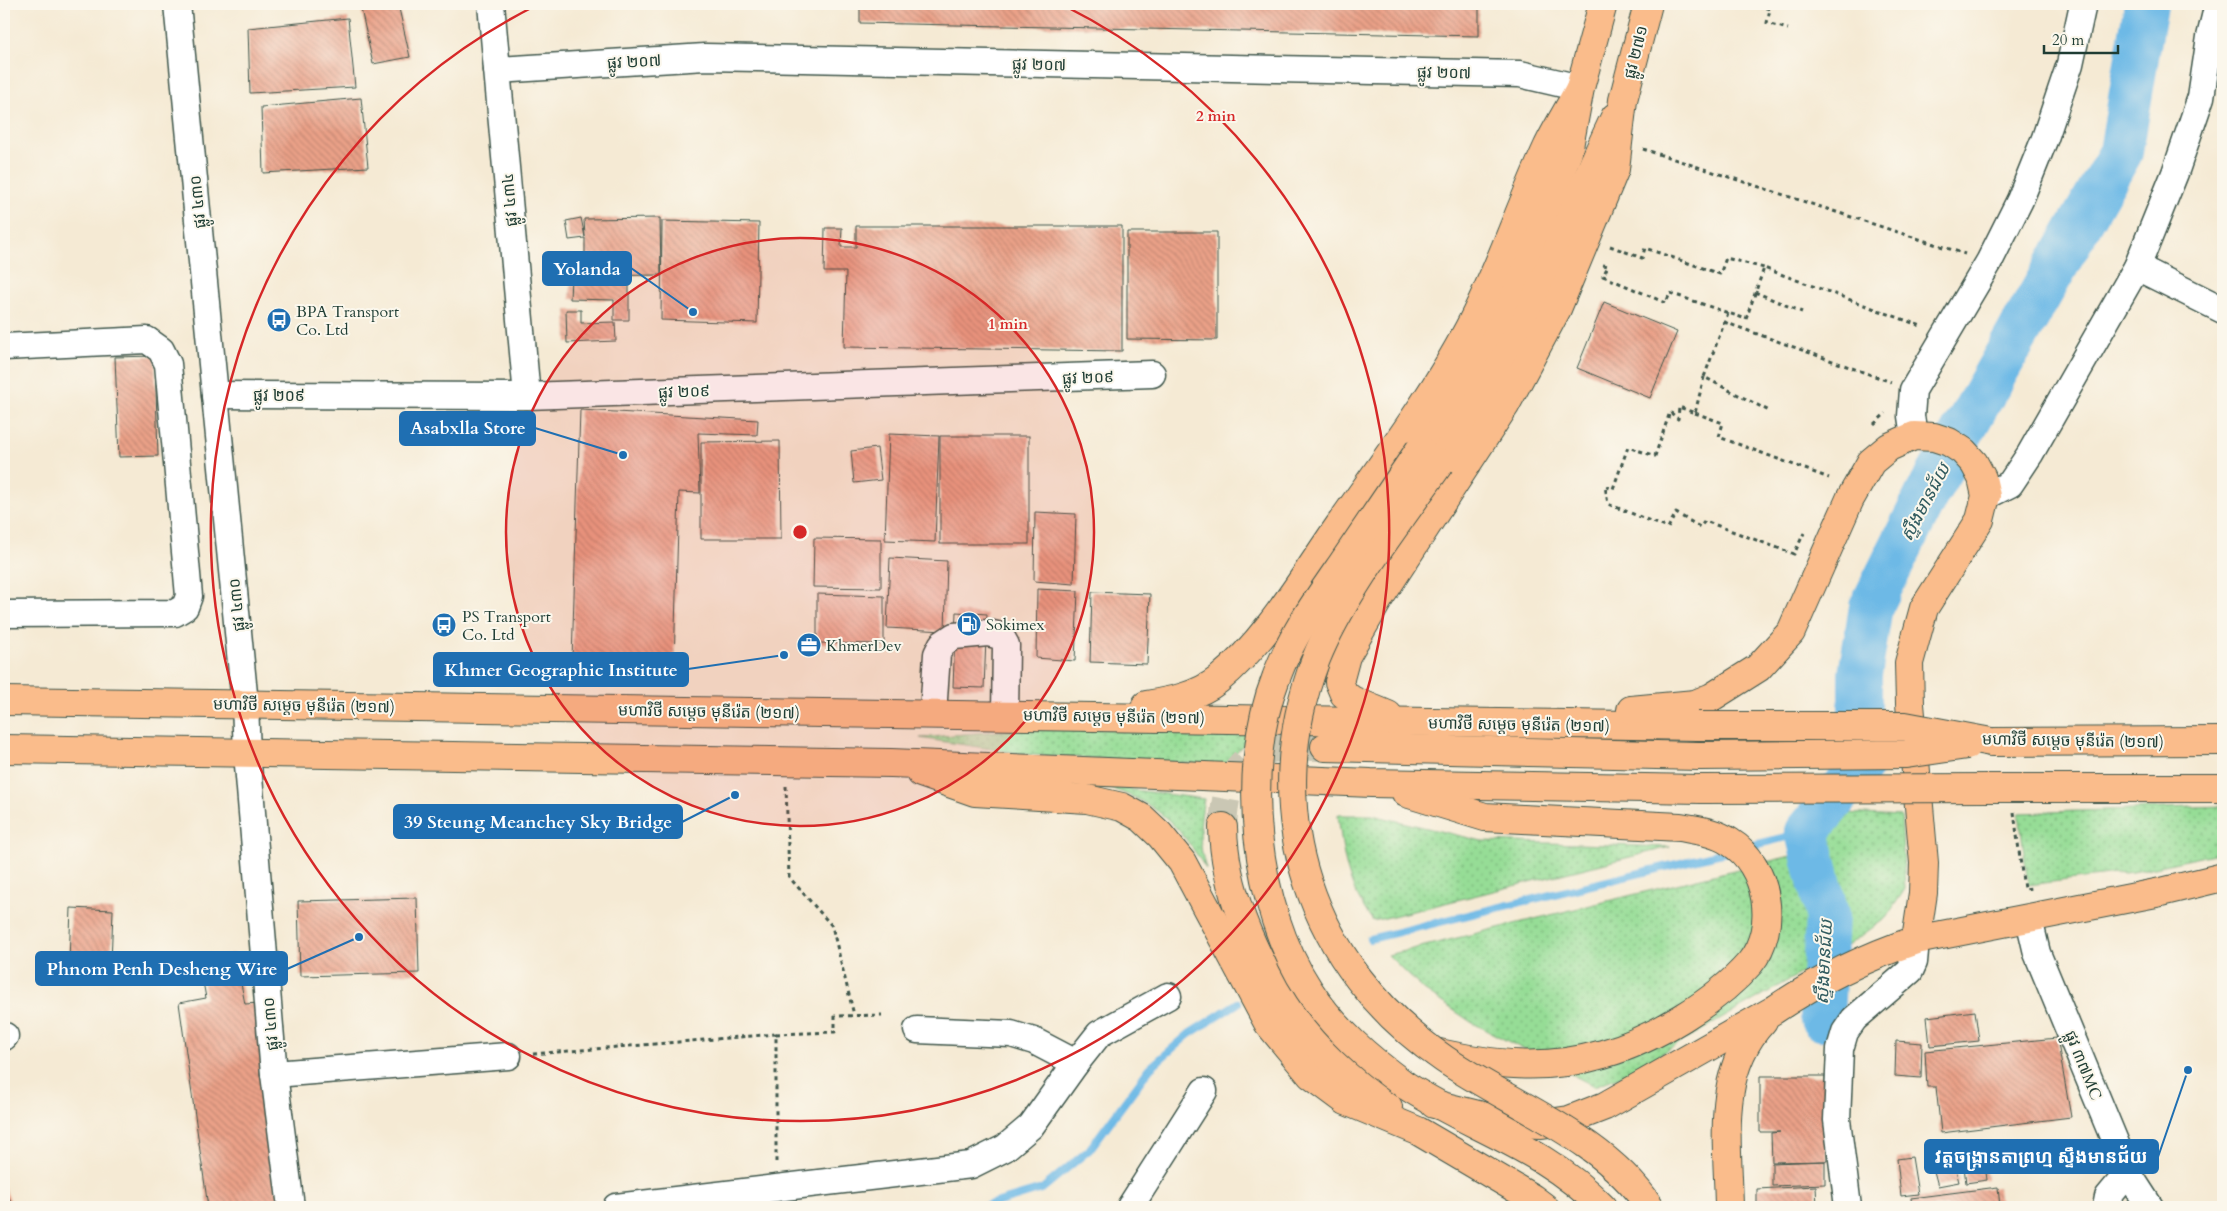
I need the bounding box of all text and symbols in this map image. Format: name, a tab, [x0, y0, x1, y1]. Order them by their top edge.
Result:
scale bar	[2044, 22, 2118, 54]
street label: ផ្លូវ ២៧១	[1619, 23, 1656, 82]
text: 20 m	[2052, 30, 2084, 50]
street label: ផ្លូវ ២០៧	[606, 50, 662, 77]
street label: ផ្លូវ ២០៧	[1012, 54, 1066, 79]
street label: ផ្លូវ ២០៧	[1417, 62, 1471, 87]
text: 2 min	[1196, 106, 1236, 126]
street label: ផ្លូវ ៤៣៤	[497, 172, 526, 228]
street label: ផ្លូវ ៤៣០	[184, 174, 214, 230]
callout: Yolanda	[543, 252, 631, 285]
text: Yolanda	[553, 257, 621, 282]
place label: BPA Transport Co. Ltd	[296, 301, 399, 341]
bus stop icon: BPA Transport Co. Ltd	[266, 307, 292, 333]
text: 1 min	[988, 314, 1028, 334]
street label: ផ្លូវ ២០៩	[1062, 366, 1115, 393]
street label: ផ្លូវ ២០៩	[658, 380, 711, 407]
street label: ផ្លូវ ២០៩	[253, 385, 305, 410]
callout: Asabxlla Store	[400, 412, 535, 445]
text: Asabxlla Store	[410, 416, 526, 441]
water label: ស្ទឹងមានជ័យ	[1895, 457, 1957, 546]
centre of rings	[791, 523, 809, 541]
street label: ផ្លូវ ៤៣០	[223, 577, 253, 633]
place label: PS Transport Co. Ltd	[462, 606, 551, 646]
fuel station icon: Sokimex	[956, 611, 982, 637]
bus stop icon: PS Transport Co. Ltd	[431, 612, 457, 638]
place label: Sokimex	[986, 614, 1045, 636]
office icon: KhmerDev	[796, 632, 822, 658]
place label: KhmerDev	[826, 635, 903, 657]
callout: Khmer Geographic Institute	[434, 653, 688, 686]
text: Khmer Geographic Institute	[444, 658, 678, 683]
street label: មហាវិថី សម្តេច មុនីរ៉េត (២១៧)	[213, 693, 395, 719]
street label: មហាវិថី សម្តេច មុនីរ៉េត (២១៧)	[618, 699, 800, 725]
street label: មហាវិថី សម្តេច មុនីរ៉េត (២១៧)	[1023, 704, 1205, 730]
street label: មហាវិថី សម្តេច មុនីរ៉េត (២១៧)	[1428, 712, 1610, 738]
street label: មហាវិថី សម្តេច មុនីរ៉េត (២១៧)	[1982, 728, 2164, 754]
callout: 39 Steung Meanchey Sky Bridge	[394, 805, 682, 838]
text: 39 Steung Meanchey Sky Bridge	[404, 810, 672, 835]
water label: ស្ទឹងមានជ័យ	[1810, 917, 1839, 1005]
callout: Phnom Penh Desheng Wire	[36, 952, 287, 985]
text: Phnom Penh Desheng Wire	[46, 957, 278, 982]
street label: ផ្លូវ ៤៣០	[258, 996, 287, 1052]
street label: ផ្លូវ ៣៧MC	[2057, 1027, 2107, 1104]
callout: វត្តចង្ក្រានតាព្រហ្ម ស្ទឹងមានជ័យ	[1925, 1140, 2158, 1173]
text: វត្តចង្ក្រានតាព្រហ្ម ស្ទឹងមានជ័យ	[1935, 1145, 2147, 1171]

